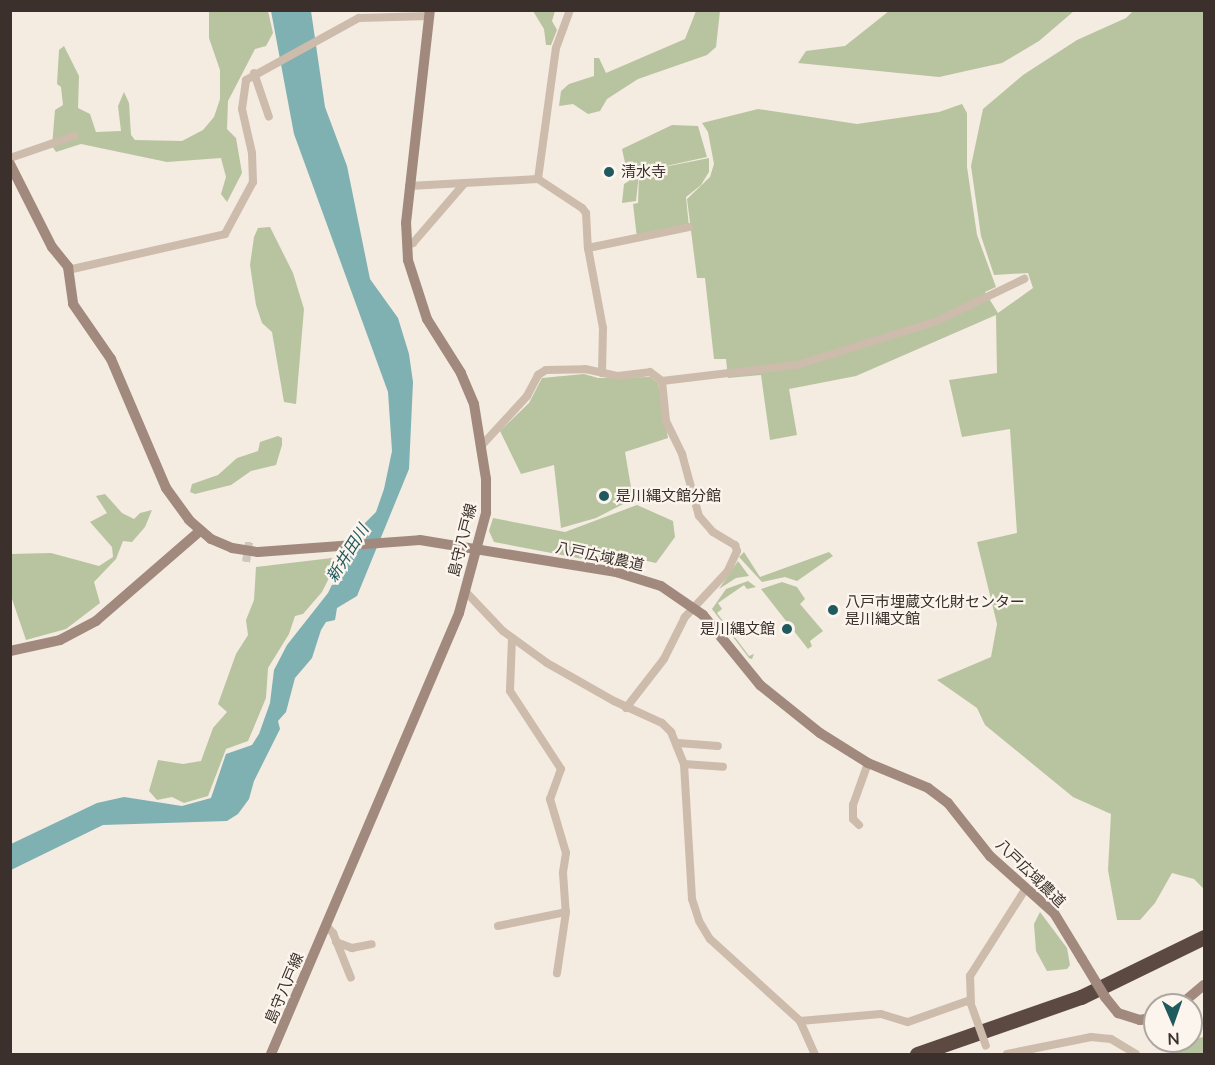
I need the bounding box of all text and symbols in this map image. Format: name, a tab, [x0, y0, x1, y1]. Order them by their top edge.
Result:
place label: 清水寺	[621, 163, 666, 181]
marker: 清水寺	[602, 165, 616, 179]
place label: 是川縄文館分館	[616, 487, 721, 505]
marker: 是川縄文館分館	[597, 489, 611, 503]
street label: 島守八戸線	[444, 501, 480, 579]
water label: 新井田川	[322, 521, 372, 585]
street label: 八戸広域農道	[554, 538, 646, 574]
place label: 八戸市埋蔵文化財センター 是川縄文館	[845, 592, 1025, 627]
marker: 八戸市埋蔵文化財センター 是川縄文館	[826, 603, 840, 617]
place label: 是川縄文館	[700, 620, 775, 638]
marker: 是川縄文館	[780, 622, 794, 636]
street label: 八戸広域農道	[992, 835, 1070, 911]
street label: 島守八戸線	[261, 950, 307, 1026]
north arrow	[1143, 993, 1203, 1053]
text: N	[1167, 1030, 1180, 1049]

